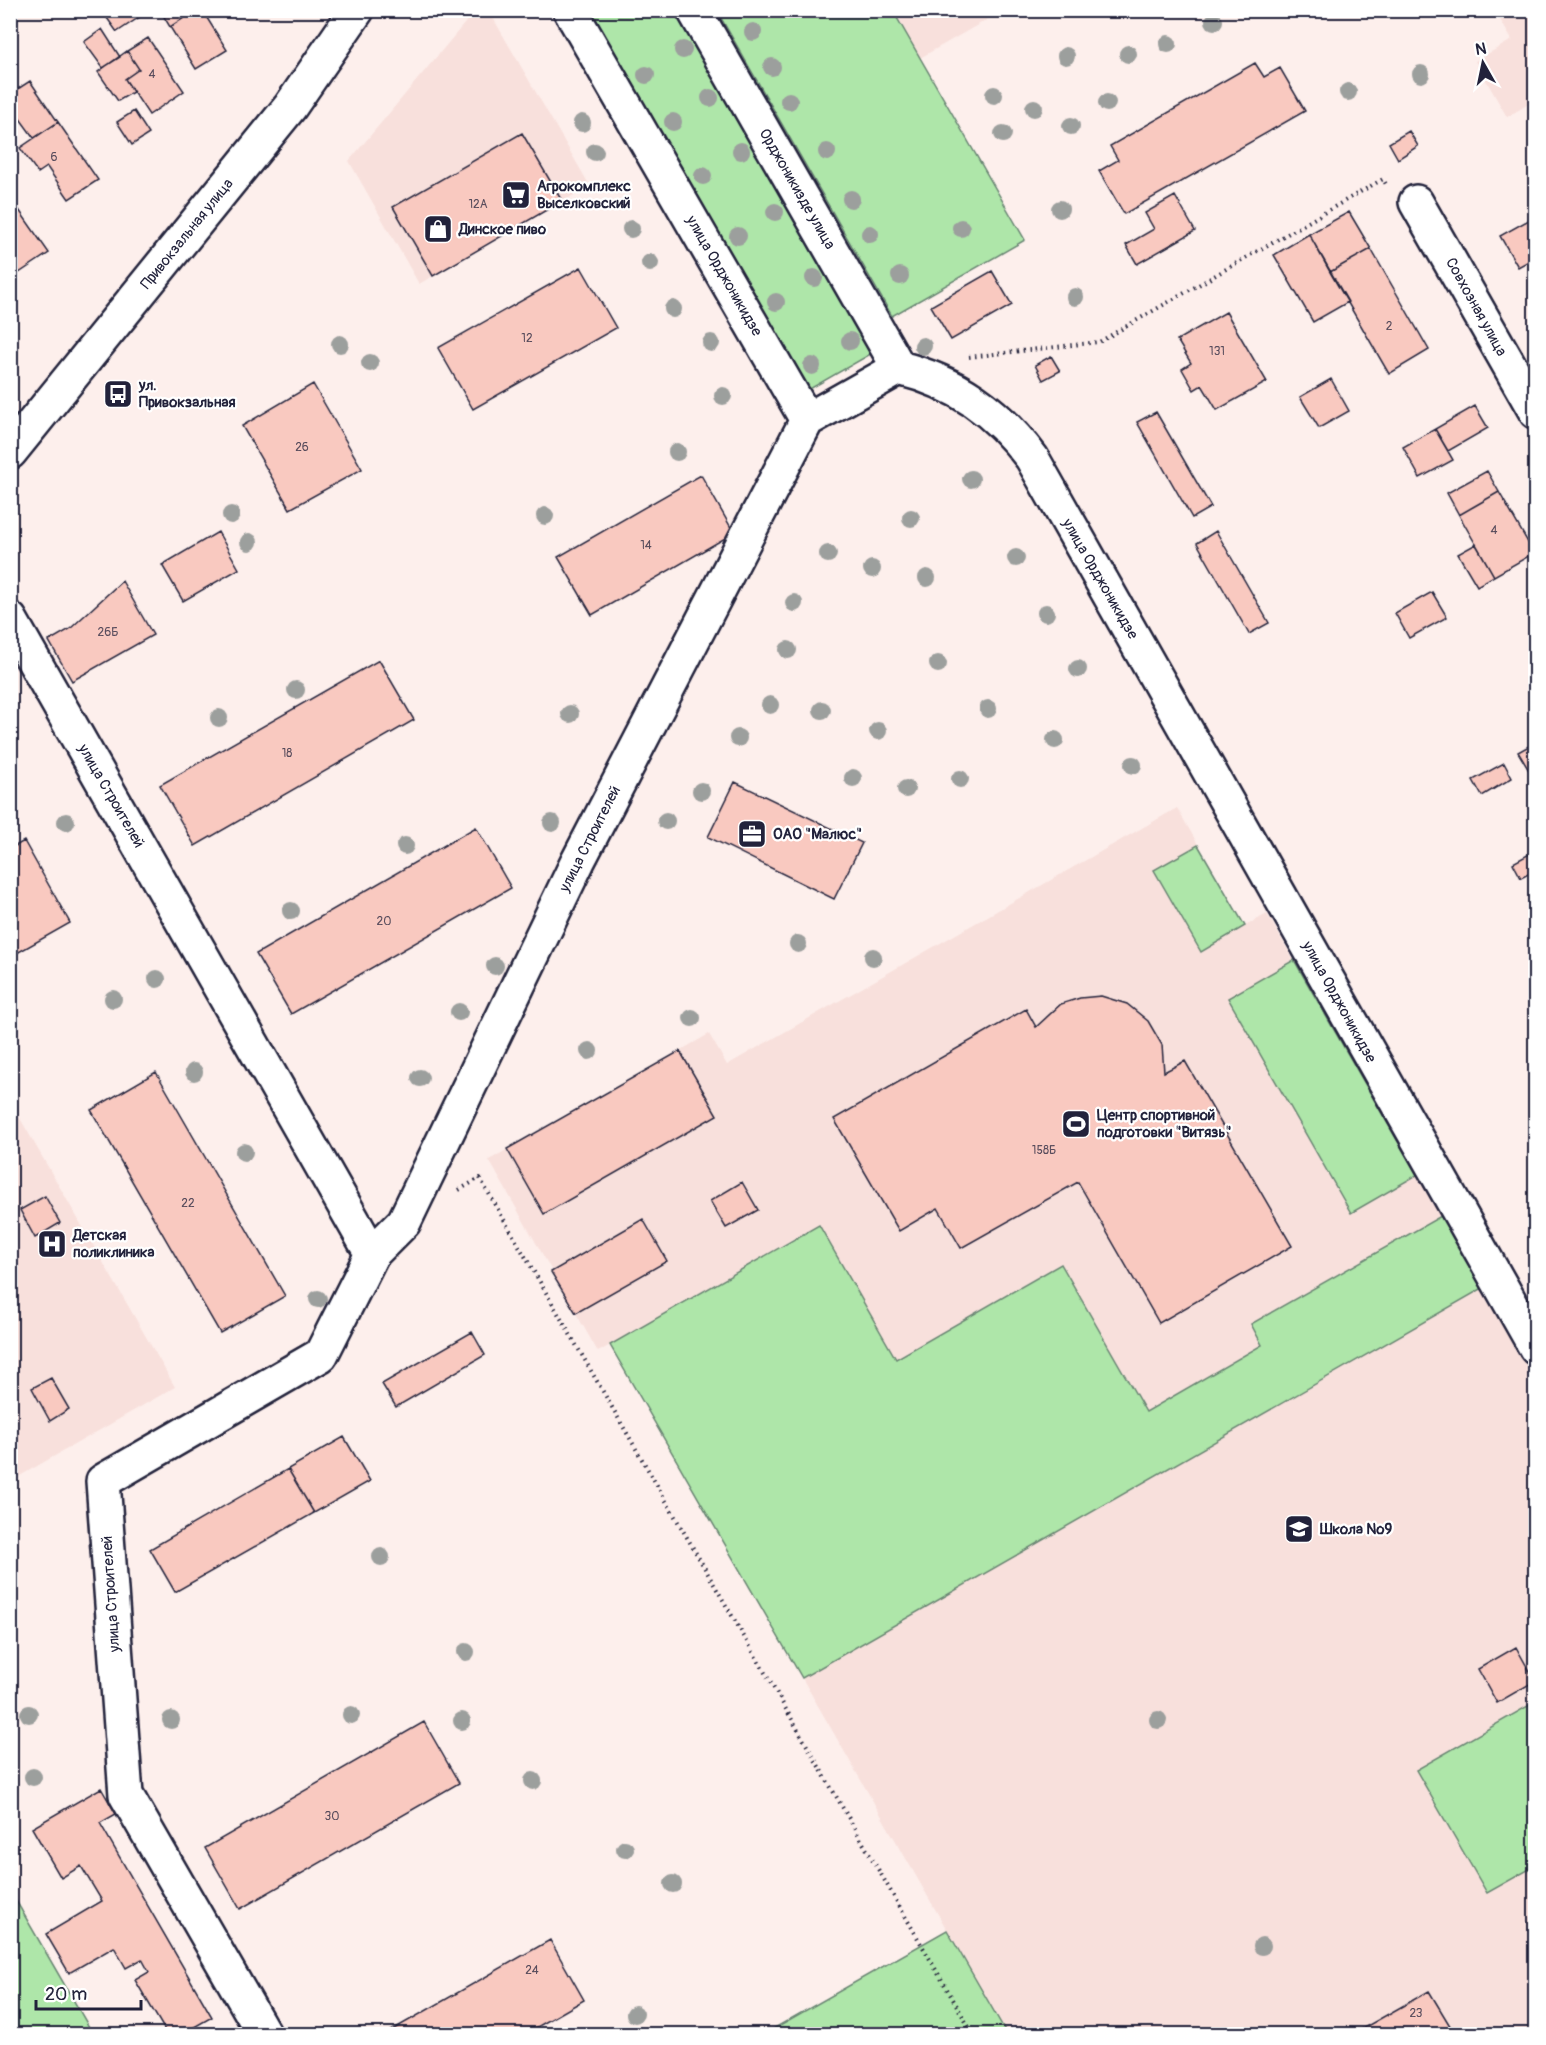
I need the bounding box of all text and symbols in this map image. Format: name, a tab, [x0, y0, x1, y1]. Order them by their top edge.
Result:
north arrow	[1453, 33, 1513, 93]
text: N	[1474, 38, 1488, 60]
house number: 4	[149, 67, 156, 82]
street label: Орджоникизде улица	[755, 125, 839, 253]
house number: 6	[51, 150, 58, 165]
street label: Привокзальная улица	[136, 175, 238, 293]
place label: Агрокомплекс Выселковский	[537, 177, 631, 213]
supermarket icon: Агрокомплекс Выселковский	[500, 179, 532, 211]
house number: 12А	[468, 197, 488, 212]
street label: улица Орджоникидзе	[681, 211, 767, 340]
shop icon: Динское пиво	[422, 213, 454, 245]
place label: Динское пиво	[458, 220, 546, 239]
street label: Совхозная улица	[1441, 254, 1511, 360]
house number: 2	[1386, 319, 1393, 334]
house number: 12	[521, 331, 533, 346]
house number: 131	[1209, 344, 1225, 359]
place label: ул. Привокзальная	[138, 376, 235, 412]
bus stop icon: ул. Привокзальная	[102, 378, 134, 410]
house number: 26	[295, 440, 309, 455]
street label: улица Орджоникидзе	[1057, 514, 1143, 643]
house number: 4	[1491, 523, 1498, 538]
house number: 14	[640, 538, 652, 553]
house number: 26Б	[98, 625, 118, 640]
street label: улица Строителей	[73, 740, 148, 851]
house number: 18	[282, 746, 292, 761]
street label: улица Строителей	[555, 783, 625, 896]
office icon: ОАО "Малюс"	[736, 818, 768, 850]
place label: ОАО "Малюс"	[773, 825, 862, 844]
house number: 20	[377, 914, 391, 929]
street label: улица Орджоникидзе	[1297, 937, 1381, 1067]
place label: Центр спортивной подготовки "Витязь"	[1097, 1106, 1232, 1142]
sports icon: Центр спортивной подготовки "Витязь"	[1060, 1108, 1092, 1140]
house number: 158Б	[1032, 1143, 1056, 1158]
house number: 22	[181, 1196, 195, 1211]
place label: Детская поликлиника	[72, 1226, 154, 1262]
hospital icon: Детская поликлиника	[36, 1228, 68, 1260]
school or university icon: Школа №9	[1283, 1513, 1315, 1545]
place label: Школа №9	[1319, 1520, 1392, 1539]
street label: улица Строителей	[97, 1535, 125, 1654]
house number: 30	[325, 1809, 339, 1824]
house number: 24	[525, 1963, 539, 1978]
scale bar	[36, 1973, 141, 2011]
text: 20 m	[45, 1983, 87, 2006]
house number: 23	[1409, 2006, 1423, 2021]

